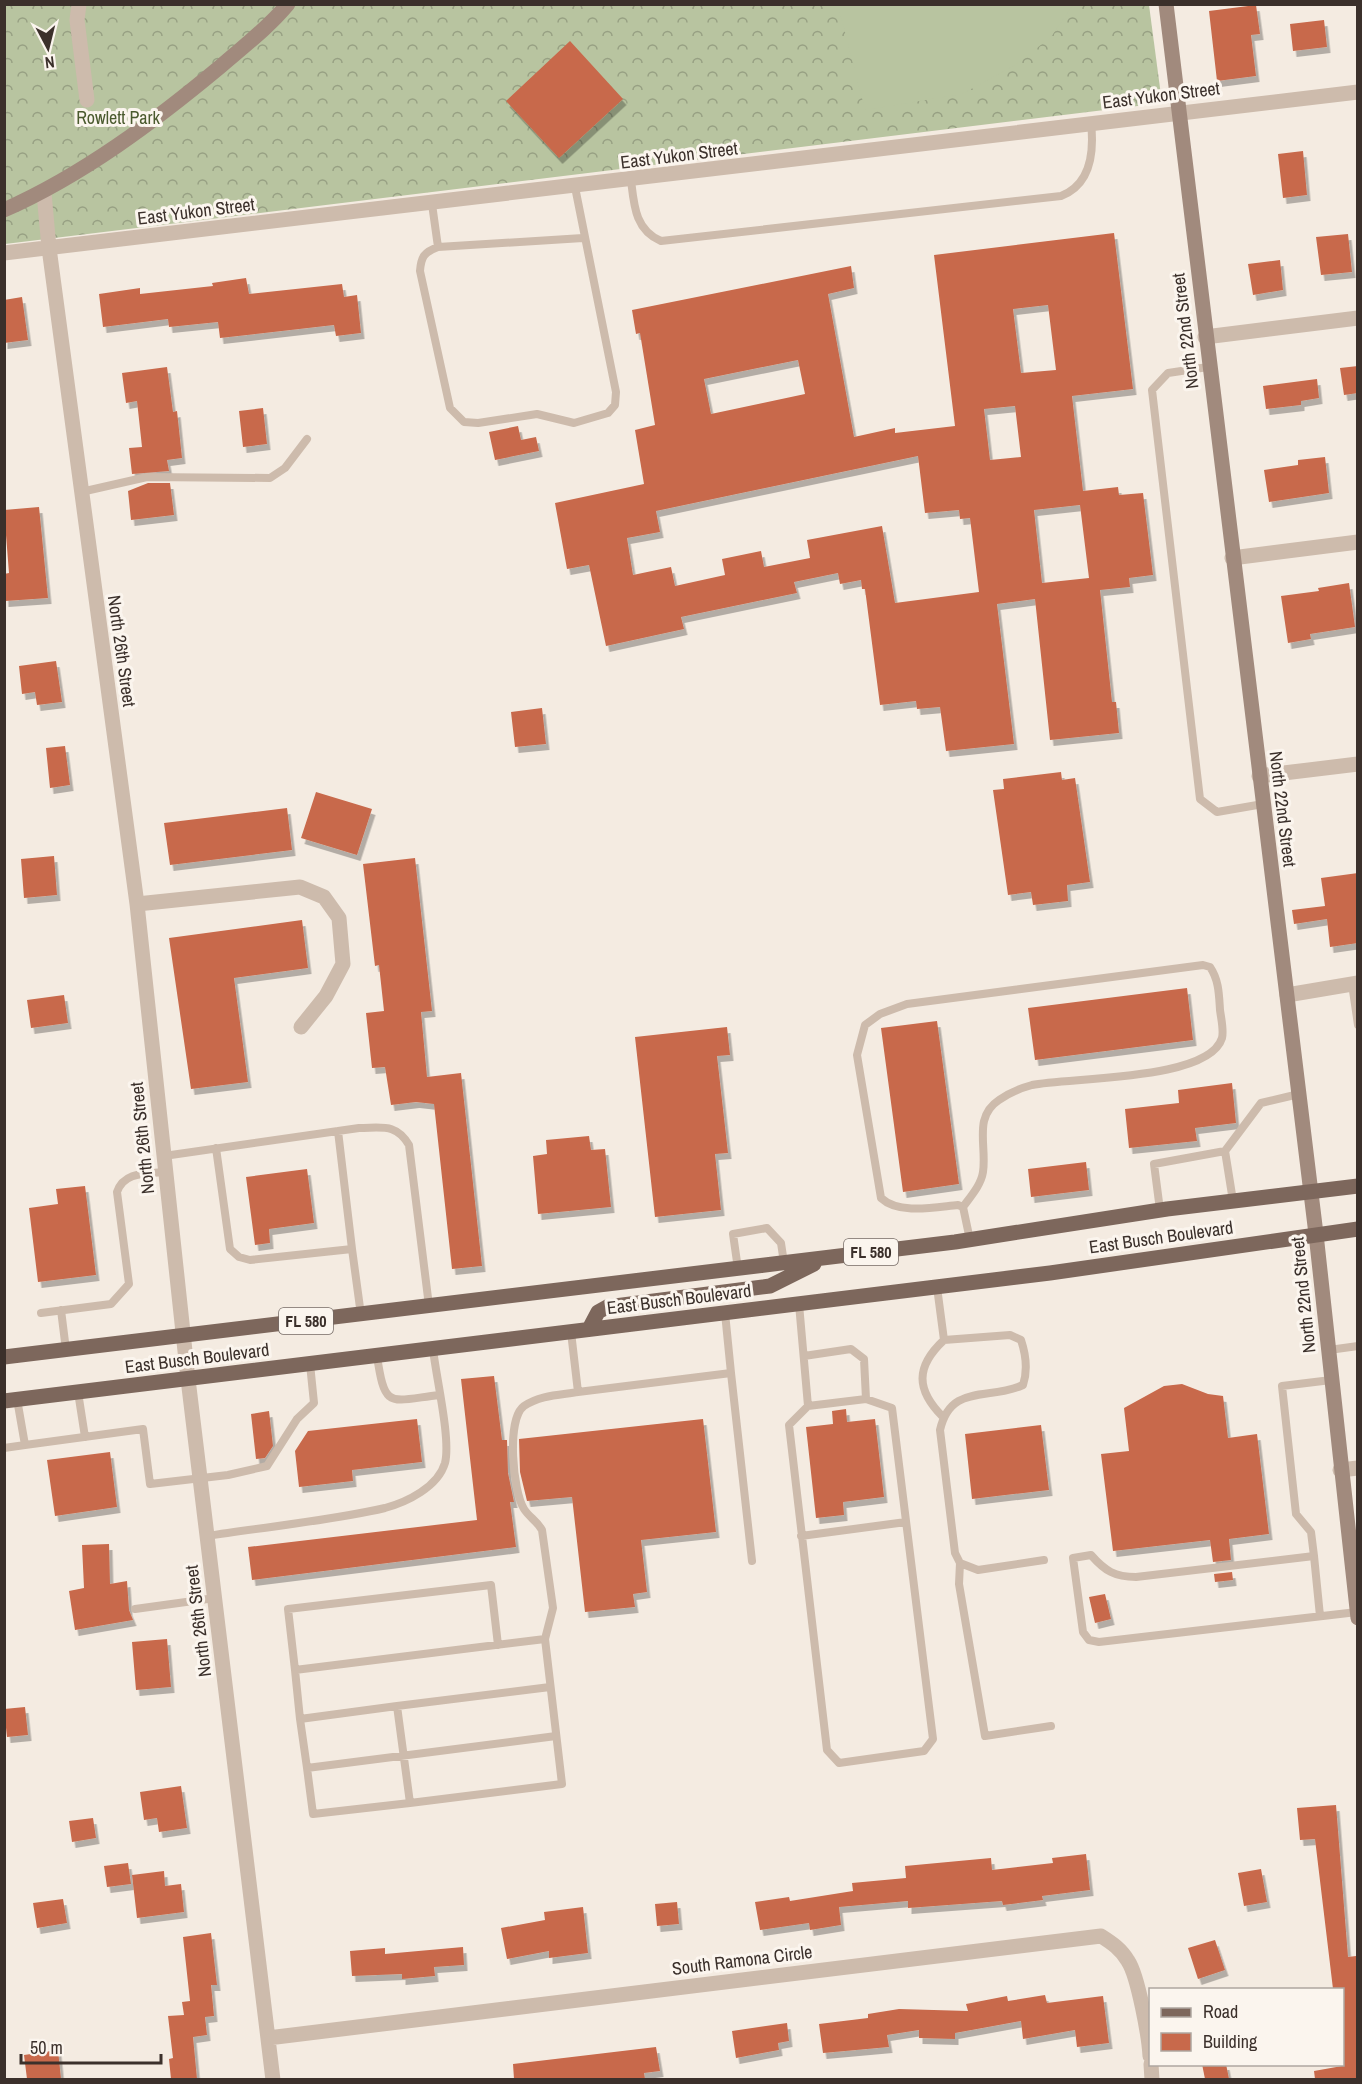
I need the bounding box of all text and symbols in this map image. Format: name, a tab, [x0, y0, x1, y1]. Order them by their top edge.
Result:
north arrow	[18, 18, 78, 78]
text: N	[44, 51, 56, 74]
street label: East Yukon Street	[1101, 75, 1221, 115]
park label: Rowlett Park	[76, 105, 160, 130]
street label: East Yukon Street	[619, 135, 739, 175]
street label: East Yukon Street	[136, 191, 256, 231]
street label: North 22nd Street	[1165, 272, 1205, 390]
street label: North 26th Street	[102, 594, 142, 708]
street label: North 22nd Street	[1263, 750, 1303, 868]
street label: North 26th Street	[124, 1081, 160, 1195]
street label: East Busch Boulevard	[1087, 1215, 1235, 1259]
street label: North 22nd Street	[1284, 1236, 1322, 1354]
road number: FL 580	[844, 1239, 898, 1265]
street label: East Busch Boulevard	[605, 1278, 753, 1320]
road number: FL 580	[279, 1308, 333, 1334]
street label: East Busch Boulevard	[123, 1337, 271, 1379]
street label: North 26th Street	[179, 1564, 217, 1678]
street label: South Ramona Circle	[670, 1939, 814, 1981]
legend	[1149, 1988, 1344, 2066]
text: Road	[1203, 1999, 1238, 2024]
scale bar	[21, 2027, 160, 2065]
text: Building	[1203, 2029, 1258, 2054]
text: 50 m	[30, 2035, 63, 2060]

